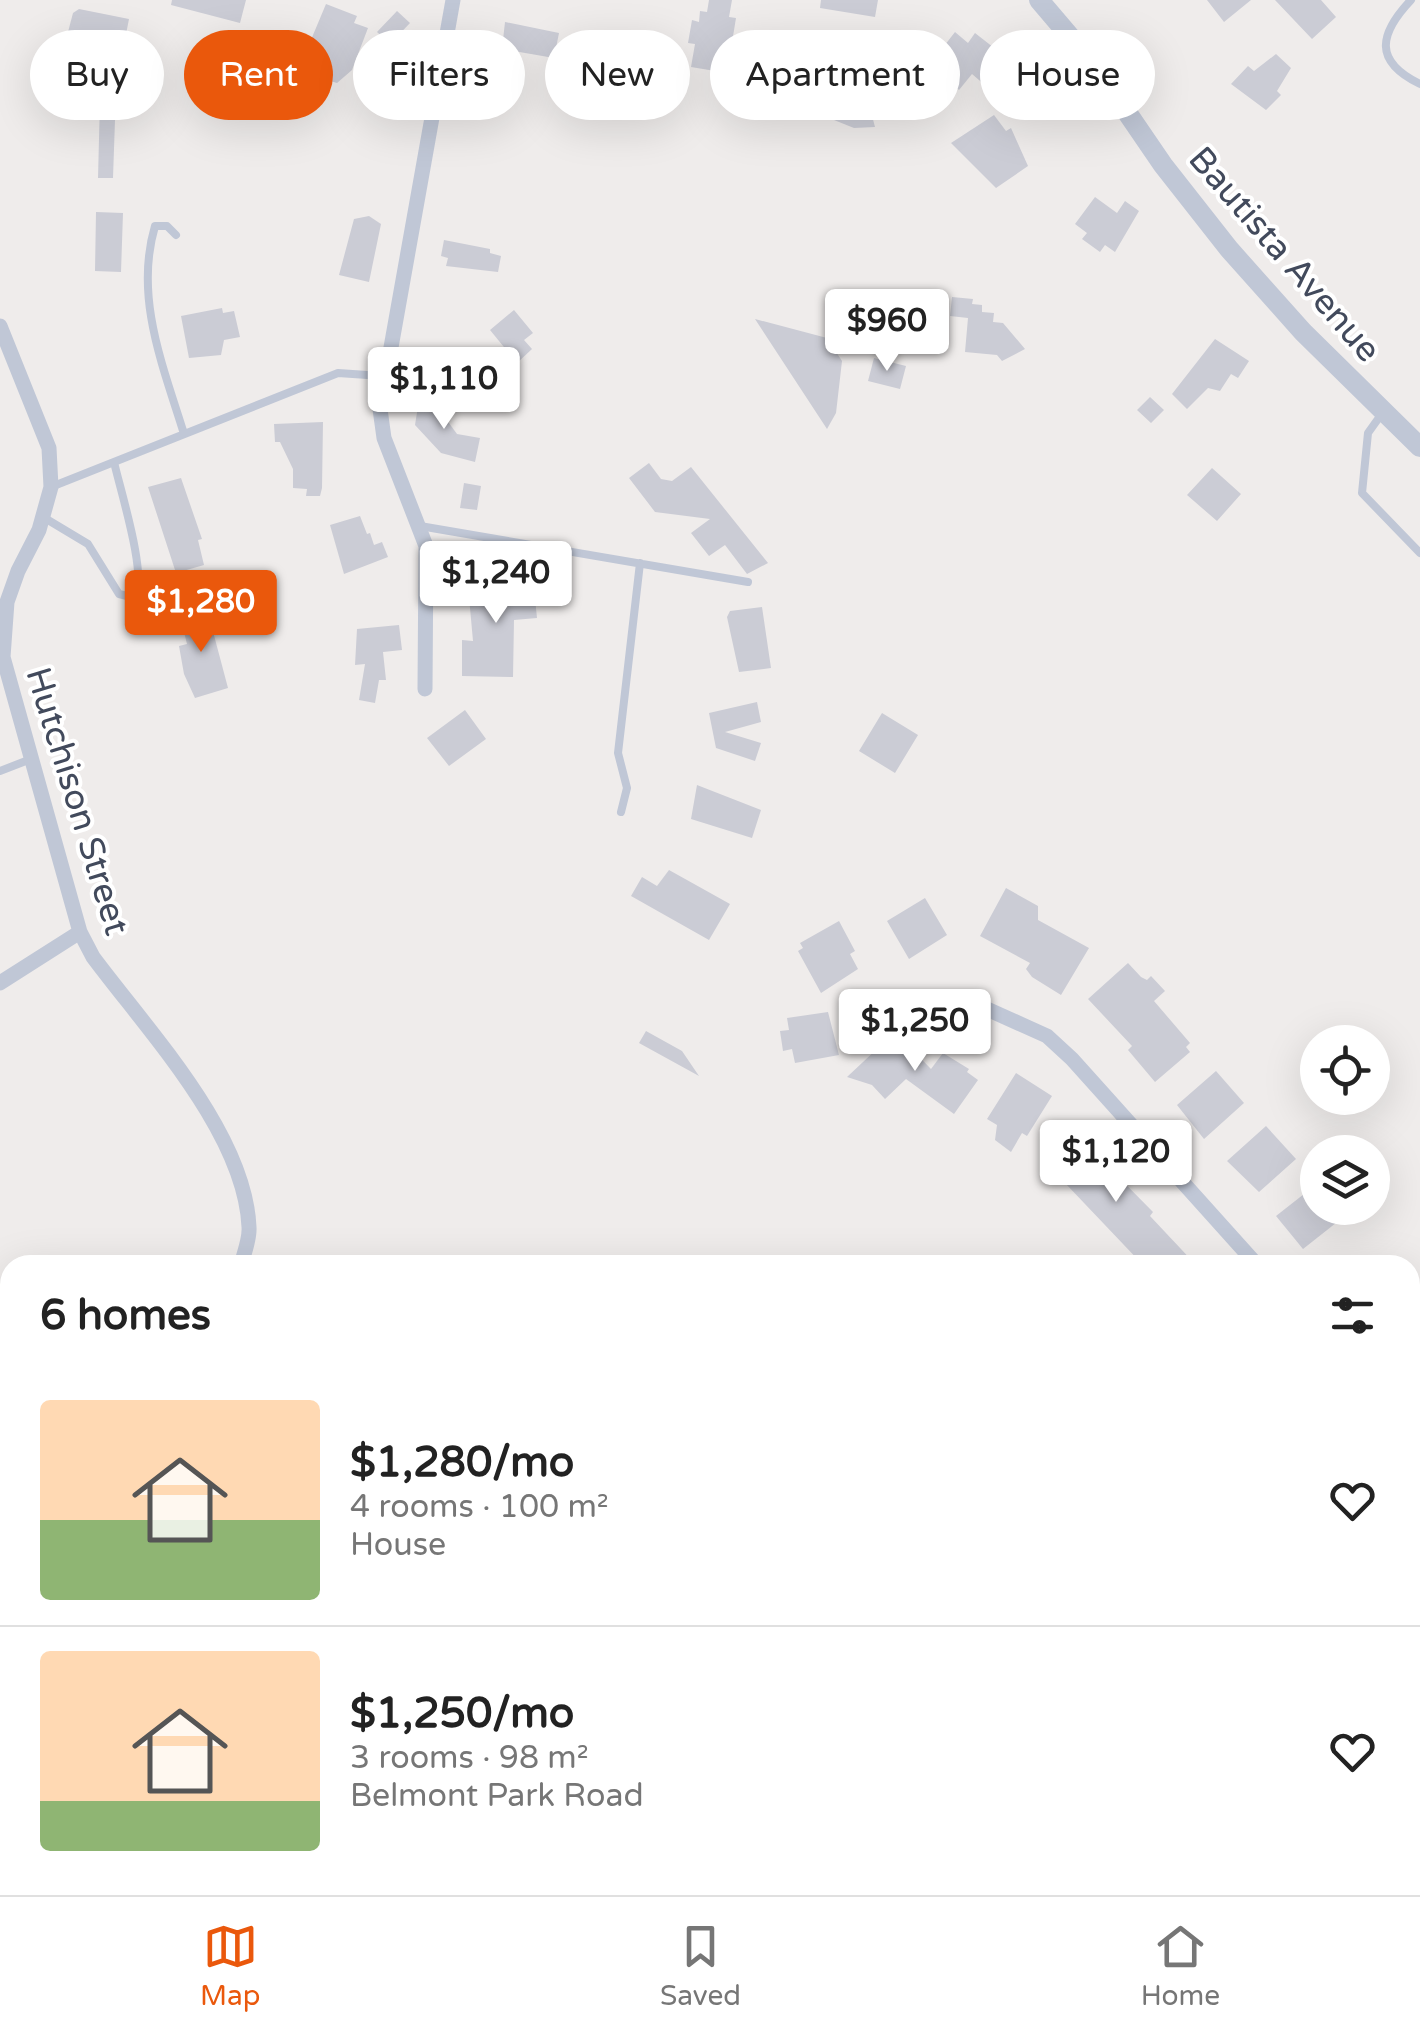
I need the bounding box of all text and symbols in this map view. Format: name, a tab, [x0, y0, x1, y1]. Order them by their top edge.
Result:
chip: Buy	[30, 30, 164, 120]
chip: Rent	[184, 30, 333, 120]
chip: Filters	[353, 30, 525, 120]
chip: New	[545, 30, 690, 120]
chip: Apartment	[710, 30, 960, 120]
chip: House	[980, 30, 1155, 120]
street label: Bautista Avenue	[1179, 139, 1389, 371]
pin: $960	[828, 289, 946, 374]
text: $960	[847, 302, 927, 340]
pin: $1,110	[363, 347, 525, 432]
text: $1,110	[390, 360, 498, 398]
pin: $1,240	[415, 541, 577, 626]
text: $1,240	[442, 554, 550, 592]
pin: $1,280	[120, 570, 282, 655]
text: $1,280	[147, 583, 255, 621]
street label: Hutchison Street	[16, 662, 138, 940]
pin: $1,250	[834, 989, 996, 1074]
text: $1,250	[861, 1002, 969, 1040]
map controls	[1300, 1025, 1390, 1225]
button: locate	[1300, 1025, 1390, 1115]
pin: $1,120	[1035, 1120, 1197, 1205]
text: $1,120	[1062, 1133, 1170, 1171]
button: layers	[1300, 1135, 1390, 1225]
icon: filters	[1325, 1288, 1380, 1343]
text: 6 homes	[40, 1290, 211, 1341]
text: $1,280/mo	[350, 1437, 574, 1488]
icon: home	[120, 1440, 240, 1560]
icon: heart	[1325, 1473, 1380, 1528]
text: 4 rooms · 100 m²	[350, 1488, 609, 1526]
text: House	[350, 1526, 446, 1564]
text: $1,250/mo	[350, 1688, 574, 1739]
icon: home	[120, 1691, 240, 1811]
icon: heart	[1325, 1724, 1380, 1779]
text: 3 rooms · 98 m²	[350, 1739, 589, 1777]
text: Belmont Park Road	[350, 1777, 644, 1815]
tab: Map	[200, 1919, 260, 2013]
tab: Saved	[660, 1919, 741, 2013]
tab: Home	[1141, 1919, 1220, 2013]

